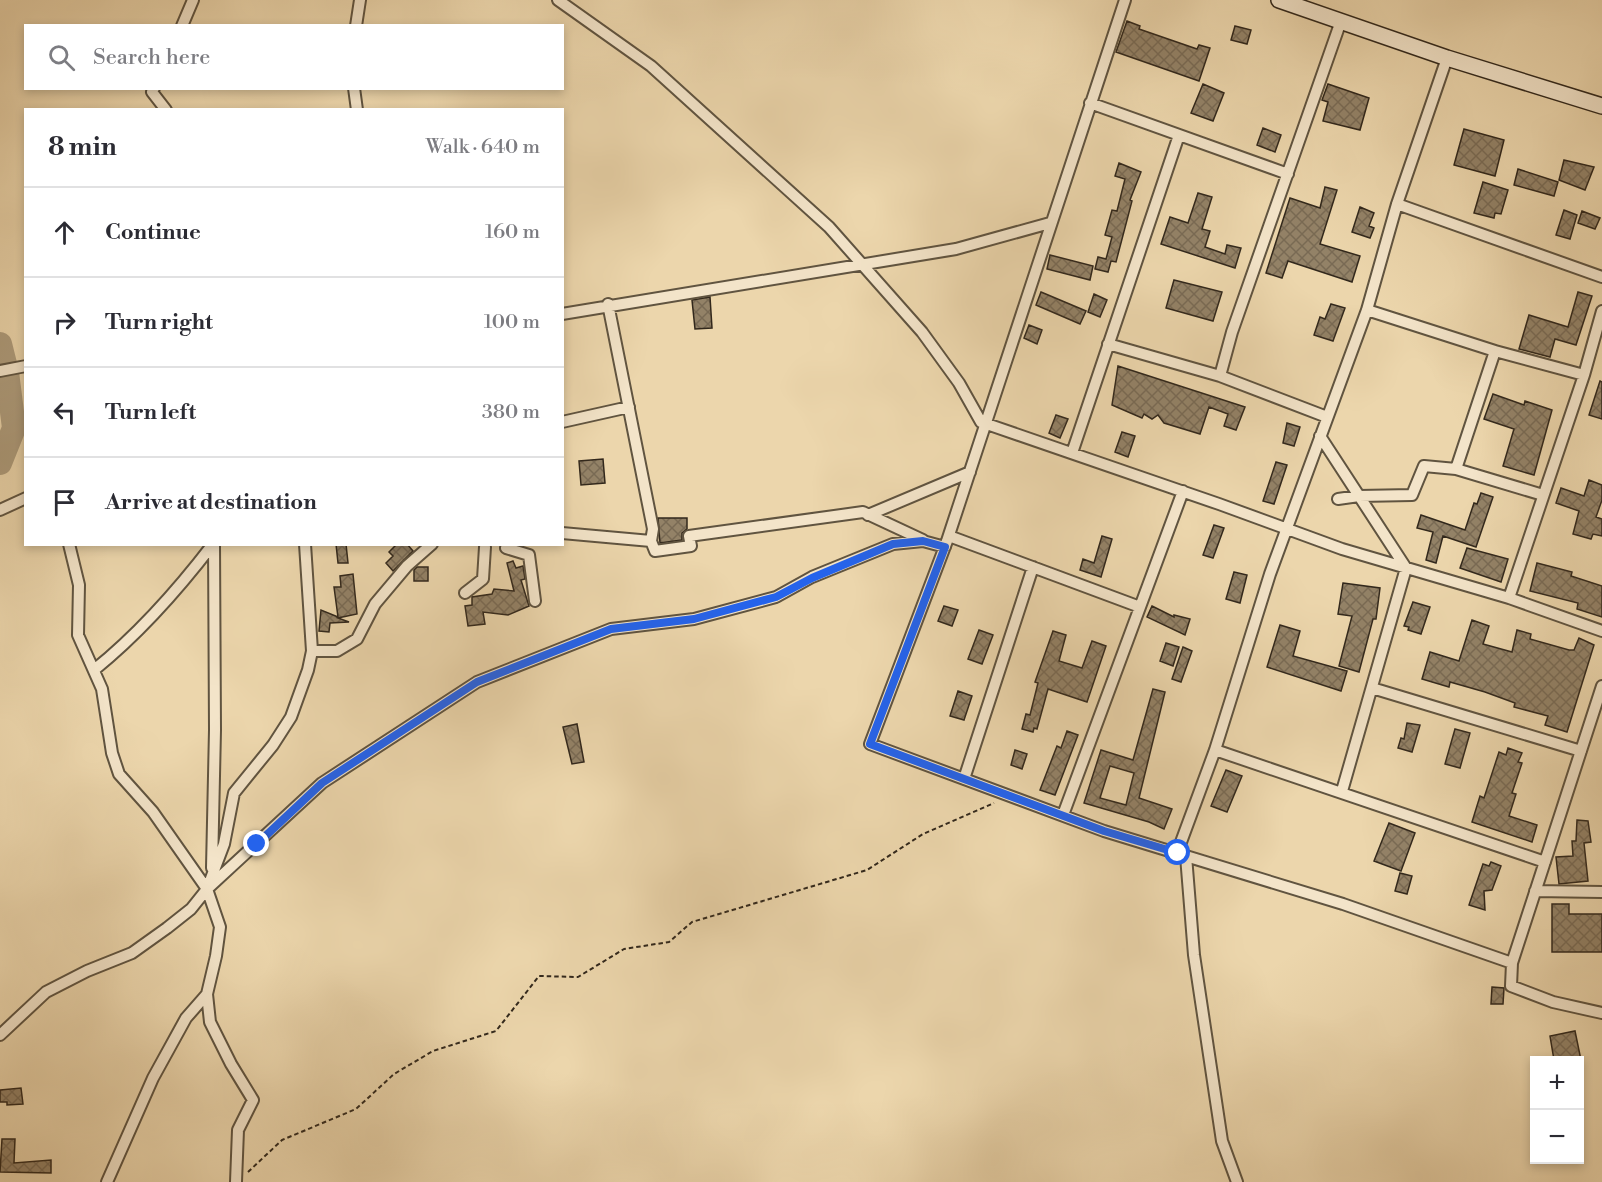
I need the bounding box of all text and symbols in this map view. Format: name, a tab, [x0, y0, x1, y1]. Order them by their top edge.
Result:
search box	[24, 24, 564, 90]
icon: search	[45, 41, 78, 74]
text: Search here	[93, 44, 210, 71]
text: 8 min	[48, 131, 117, 163]
text: Walk · 640 m	[426, 135, 540, 160]
icon: ahead	[48, 216, 81, 249]
text: Continue	[105, 219, 201, 246]
text: 160 m	[485, 220, 540, 245]
icon: right	[48, 306, 81, 339]
text: Turn right	[105, 309, 213, 336]
text: 100 m	[484, 310, 540, 335]
icon: left	[48, 396, 81, 429]
text: Turn left	[105, 399, 196, 426]
text: 380 m	[482, 400, 540, 425]
icon: arrive	[48, 486, 81, 519]
text: Arrive at destination	[105, 489, 317, 516]
route end	[243, 830, 269, 856]
route start	[1164, 839, 1190, 865]
map controls	[1530, 1056, 1584, 1164]
button: +	[1530, 1056, 1584, 1110]
button: −	[1530, 1110, 1584, 1164]

